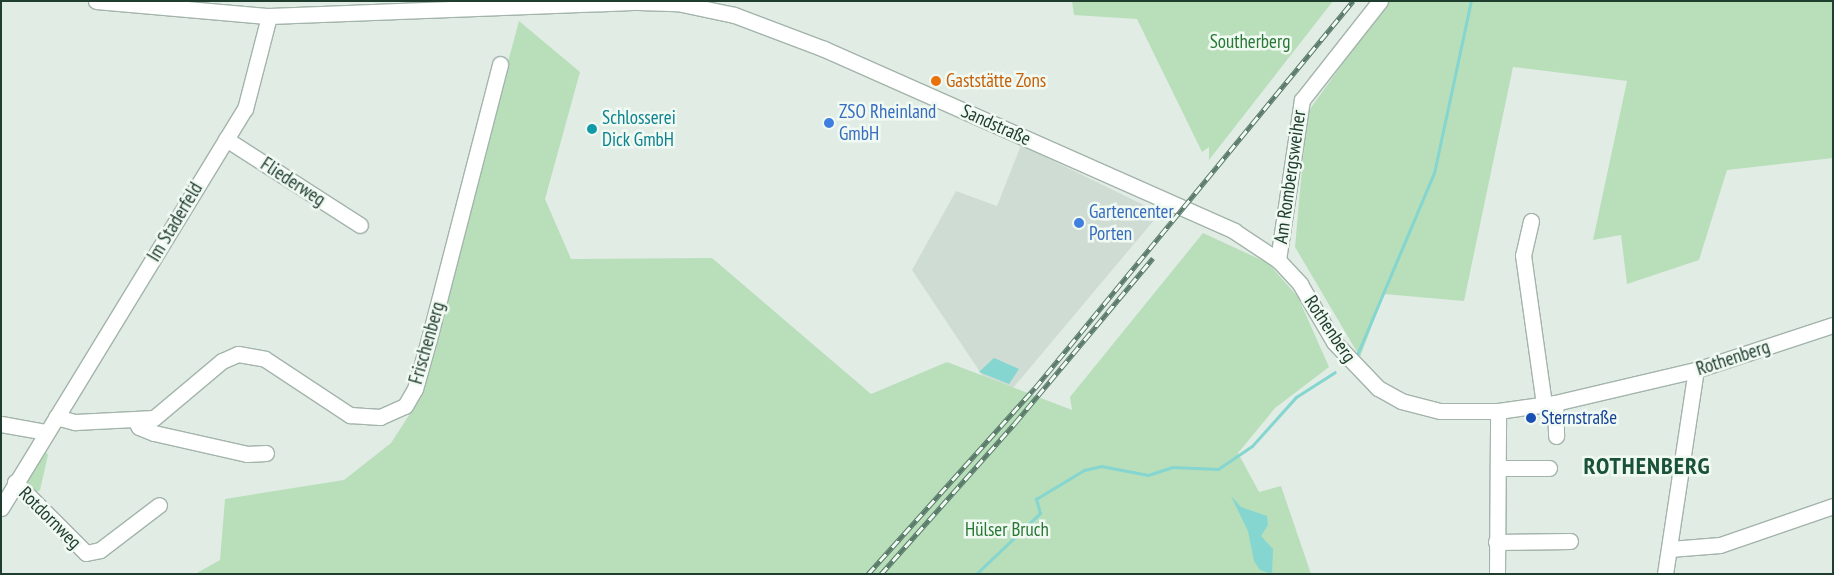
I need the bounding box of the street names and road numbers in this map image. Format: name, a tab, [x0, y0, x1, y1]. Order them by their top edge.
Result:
street label: Sandstraße	[958, 100, 1034, 150]
street label: Am Rombergsweiher	[1269, 109, 1311, 245]
street label: Fliederweg	[256, 153, 330, 211]
street label: Im Staderfeld	[142, 178, 208, 266]
street label: Rothenberg	[1299, 291, 1361, 367]
street label: Frischenberg	[404, 299, 450, 387]
street label: Rothenberg	[1693, 335, 1773, 381]
street label: Rotdornweg	[14, 482, 86, 554]

